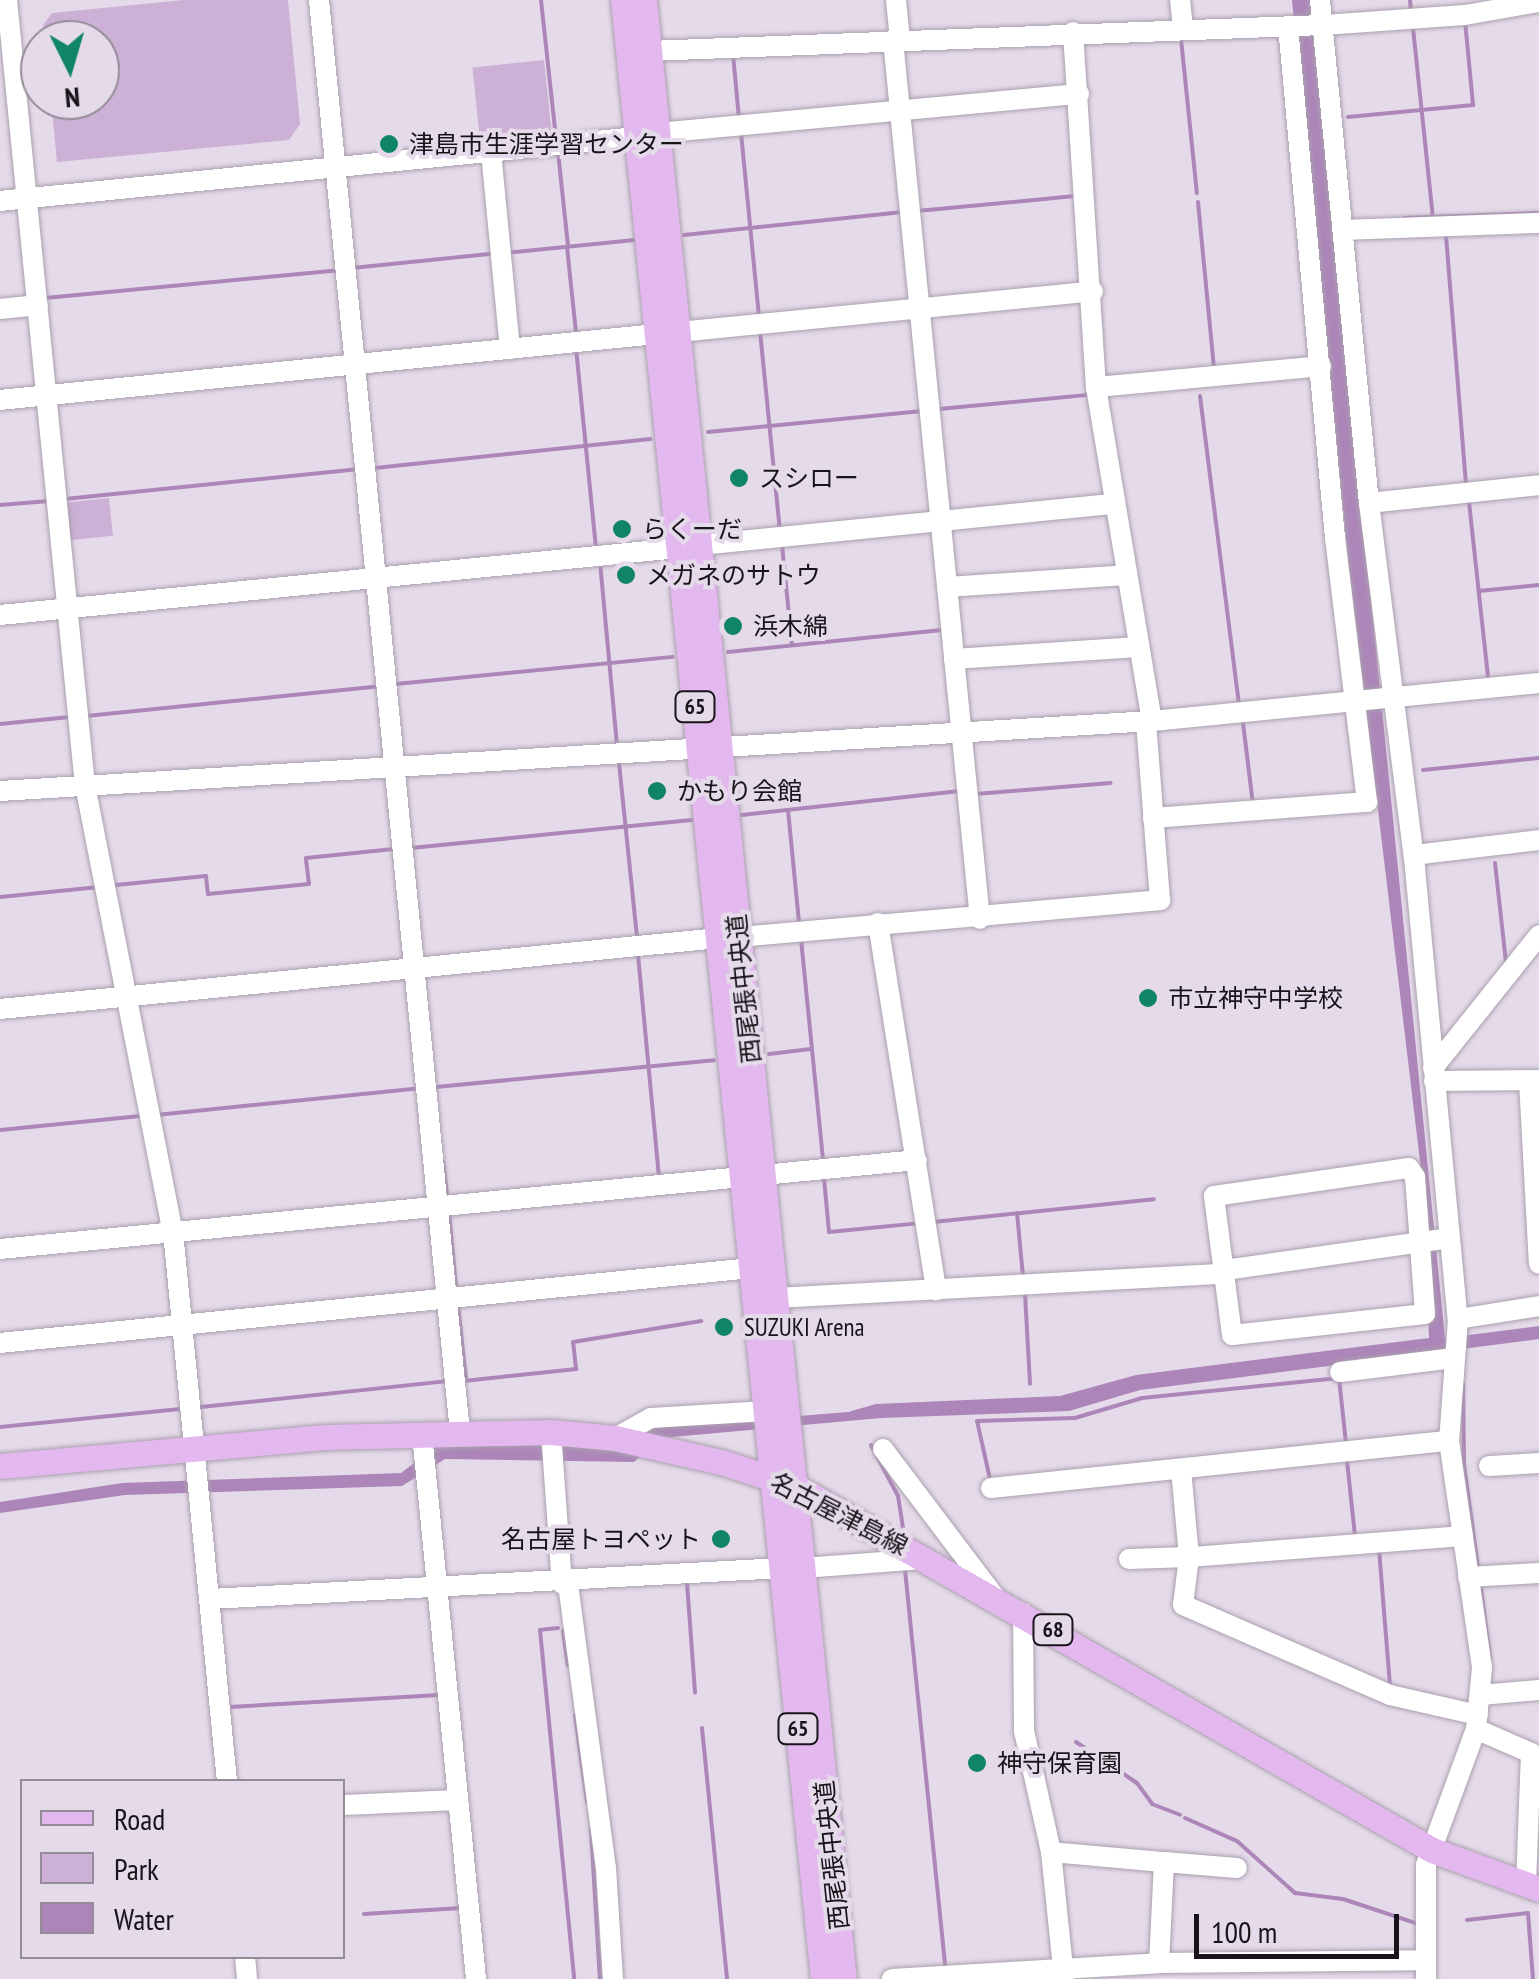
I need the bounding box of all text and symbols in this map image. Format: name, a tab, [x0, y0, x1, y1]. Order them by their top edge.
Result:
north arrow	[20, 20, 120, 120]
text: N	[63, 79, 82, 117]
place label: 津島市生涯学習センター	[409, 129, 684, 159]
marker: 津島市生涯学習センター	[378, 133, 400, 155]
place label: スシロー	[759, 463, 859, 493]
marker: スシロー	[728, 467, 750, 489]
place label: らくーだ	[642, 514, 742, 544]
marker: らくーだ	[611, 518, 633, 540]
place label: メガネのサトウ	[646, 560, 821, 590]
marker: メガネのサトウ	[615, 564, 637, 586]
place label: 浜木綿	[753, 611, 828, 641]
marker: 浜木綿	[722, 615, 744, 637]
road number: 65	[672, 690, 718, 724]
place label: かもり会館	[677, 776, 802, 806]
marker: かもり会館	[646, 780, 668, 802]
street label: 西尾張中央道	[721, 913, 767, 1065]
place label: 市立神守中学校	[1168, 983, 1343, 1013]
marker: 市立神守中学校	[1137, 987, 1159, 1009]
place label: SUZUKI Arena	[744, 1312, 865, 1342]
marker: SUZUKI Arena	[713, 1316, 735, 1338]
street label: 名古屋津島線	[765, 1467, 913, 1561]
place label: 名古屋トヨペット	[501, 1524, 701, 1554]
marker: 名古屋トヨペット	[710, 1528, 732, 1550]
road number: 68	[1030, 1613, 1076, 1647]
road number: 65	[776, 1712, 820, 1746]
place label: 神守保育園	[997, 1748, 1122, 1778]
marker: 神守保育園	[966, 1752, 988, 1774]
legend	[20, 1779, 345, 1959]
street label: 西尾張中央道	[809, 1779, 855, 1931]
text: Road	[114, 1799, 165, 1838]
text: Park	[114, 1849, 159, 1888]
scale bar	[1199, 1894, 1404, 1956]
text: Water	[114, 1899, 174, 1938]
text: 100 m	[1211, 1912, 1277, 1951]

